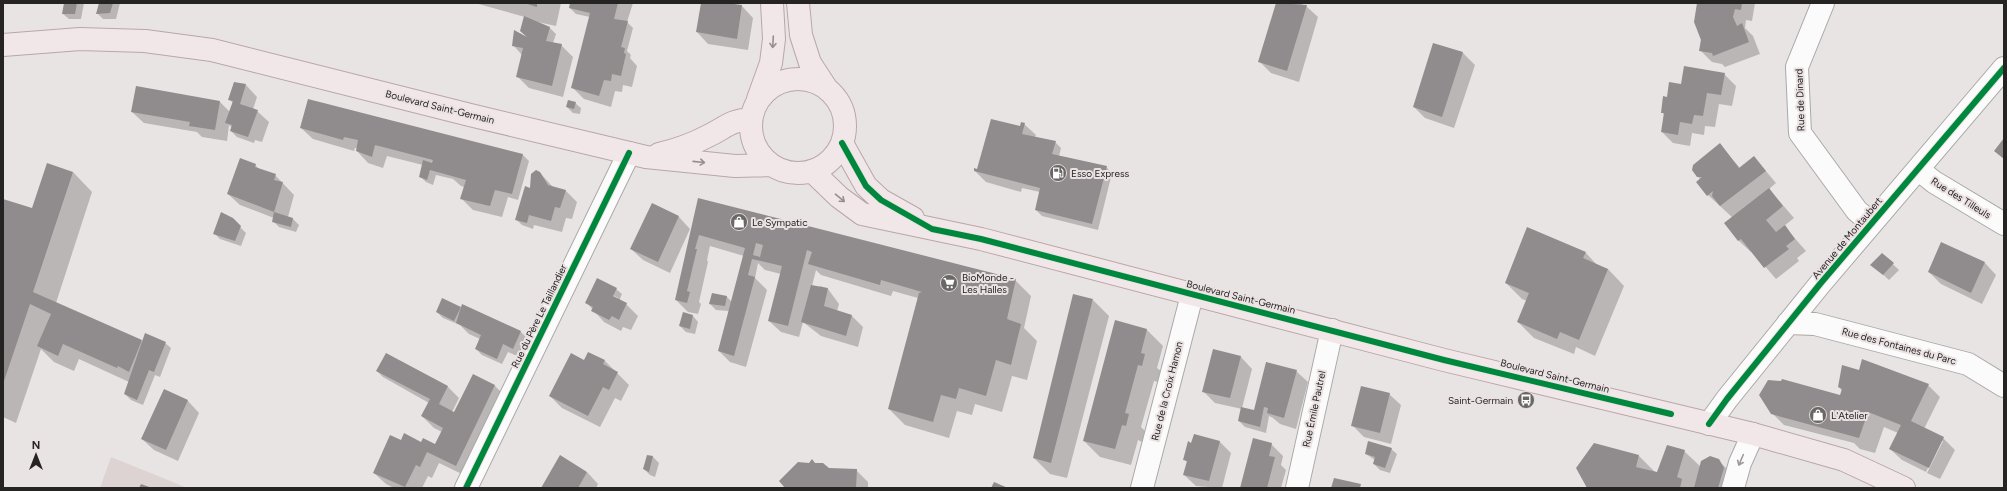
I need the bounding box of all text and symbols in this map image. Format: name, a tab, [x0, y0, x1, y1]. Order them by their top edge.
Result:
one-way arrow	[769, 35, 777, 48]
street label: Rue de Dinard	[1792, 68, 1808, 132]
street label: Boulevard Saint-Germain	[384, 87, 496, 127]
one-way arrow	[692, 158, 705, 166]
fuel station icon: Esso Express	[1048, 163, 1068, 183]
place label: Esso Express	[1071, 167, 1130, 180]
street label: Rue des Tilleuls	[1929, 174, 1994, 222]
one-way arrow	[835, 193, 846, 202]
street label: Avenue de Montaubert	[1809, 194, 1885, 282]
shop icon: Le Sympatic	[729, 212, 749, 232]
place label: Le Sympatic	[752, 216, 808, 229]
street label: Rue du Père Le Taillandier	[508, 262, 570, 370]
place label: BioMonde - Les Halles	[962, 271, 1014, 296]
supermarket icon: BioMonde - Les Halles	[939, 273, 959, 293]
street label: Boulevard Saint-Germain	[1185, 277, 1297, 317]
street label: Rue des Fontaines du Parc	[1840, 324, 1958, 368]
street label: Rue de la Croix Hamon	[1148, 340, 1186, 442]
street label: Boulevard Saint-Germain	[1499, 356, 1611, 396]
street label: Rue Émile Pautrel	[1300, 370, 1328, 448]
bus stop icon: Saint-Germain	[1516, 390, 1536, 410]
place label: Saint-Germain	[1448, 394, 1513, 407]
shop icon: L'Atelier	[1808, 405, 1828, 425]
place label: L'Atelier	[1831, 409, 1868, 422]
north arrow	[16, 435, 56, 475]
text: N	[32, 439, 40, 452]
one-way arrow	[1737, 454, 1745, 466]

